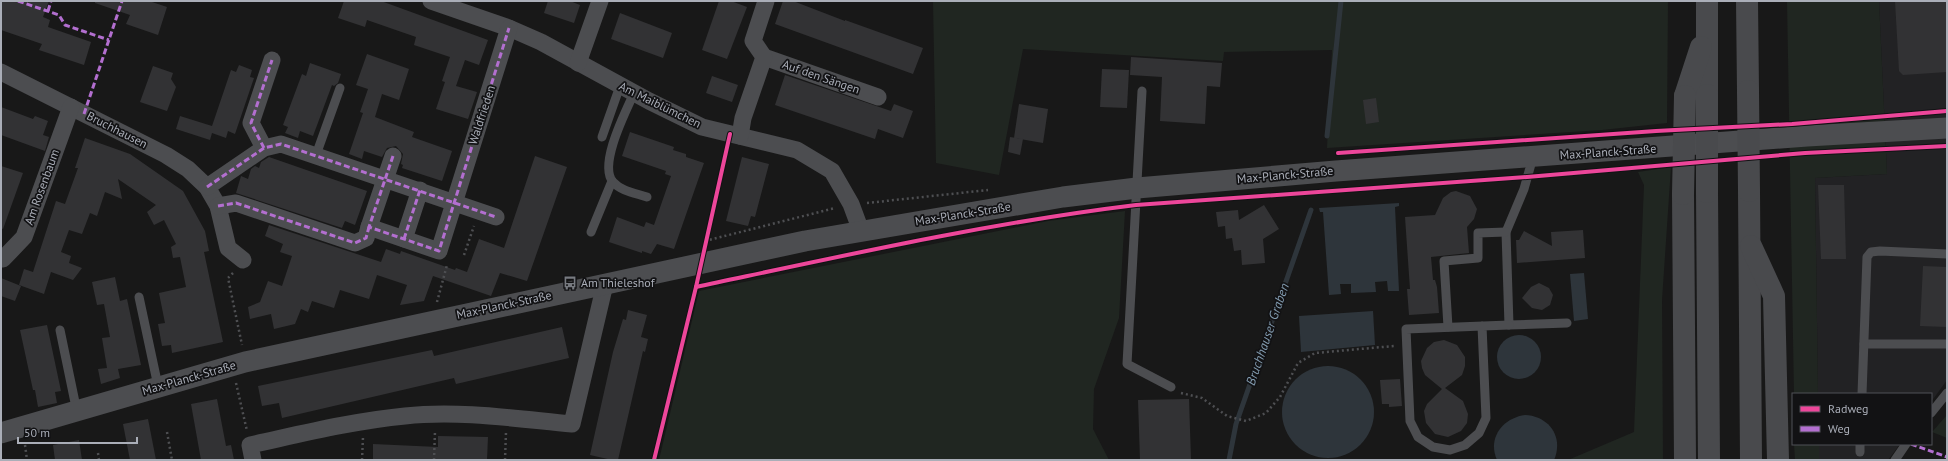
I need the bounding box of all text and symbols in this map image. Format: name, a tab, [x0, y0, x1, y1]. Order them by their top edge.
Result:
street label: Auf den Sängen	[781, 56, 862, 97]
street label: Am Maiblümchen	[617, 78, 704, 131]
street label: Waldfrieden	[465, 83, 498, 147]
street label: Bruchhausen	[84, 108, 150, 151]
street label: Max-Planck-Straße	[1559, 141, 1657, 162]
street label: Am Rosenbaum	[21, 147, 62, 227]
street label: Max-Planck-Straße	[1236, 163, 1334, 186]
street label: Max-Planck-Straße	[914, 199, 1012, 228]
bus stop icon: Am Thieleshof	[562, 275, 578, 291]
place label: Am Thieleshof	[581, 275, 656, 290]
water label: Bruchhauser Graben	[1242, 281, 1293, 387]
street label: Max-Planck-Straße	[455, 287, 553, 322]
street label: Max-Planck-Straße	[140, 357, 237, 398]
legend	[1792, 393, 1932, 445]
text: Radweg	[1828, 401, 1869, 416]
scale bar	[18, 419, 137, 445]
text: Weg	[1828, 421, 1850, 436]
text: 50 m	[24, 425, 50, 440]

